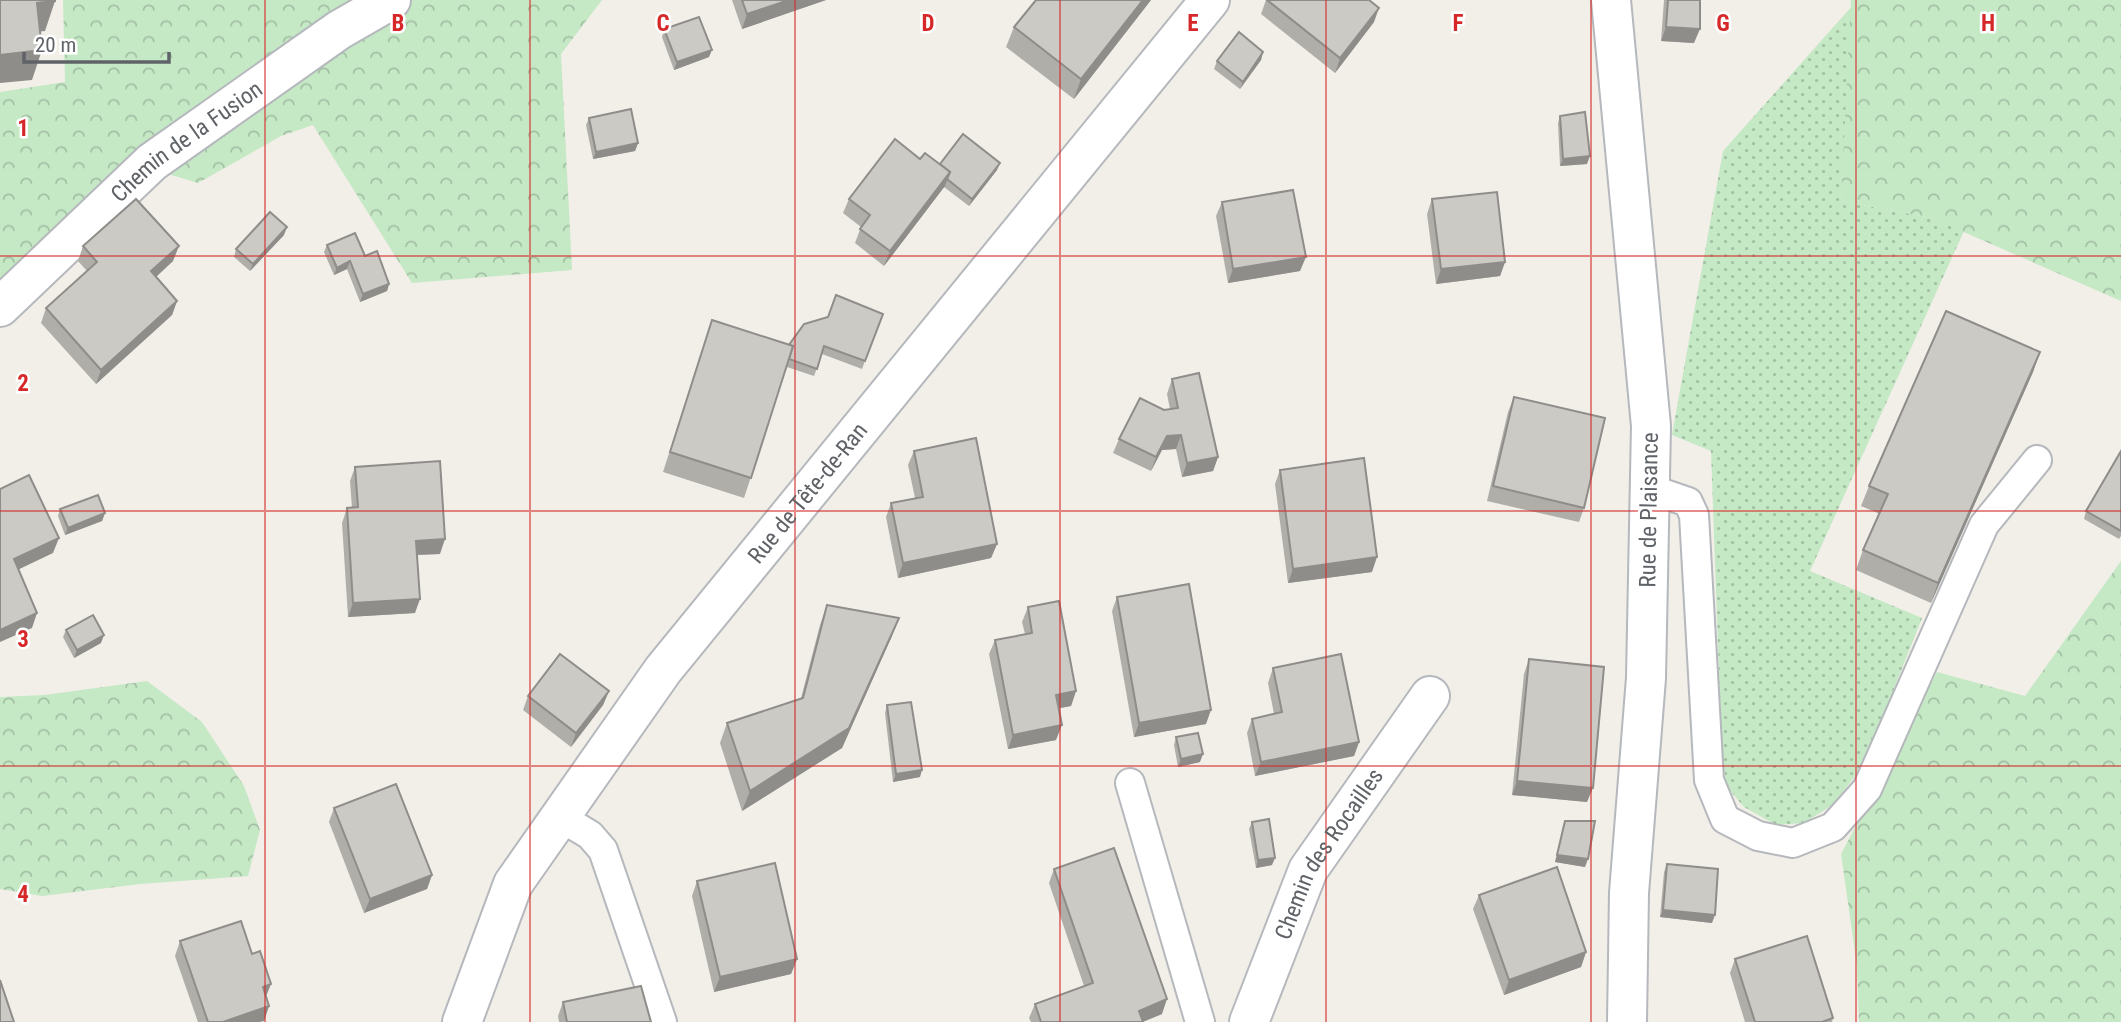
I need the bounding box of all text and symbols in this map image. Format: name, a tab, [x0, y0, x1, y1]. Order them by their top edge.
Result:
text: B	[392, 10, 404, 37]
text: C	[656, 10, 670, 37]
text: D	[922, 10, 935, 37]
text: E	[1187, 10, 1199, 37]
text: F	[1453, 10, 1464, 37]
text: G	[1716, 10, 1730, 37]
text: H	[1981, 10, 1995, 37]
scale bar	[24, 21, 170, 65]
text: 20 m	[35, 33, 76, 57]
street label: Chemin de la Fusion	[105, 75, 267, 208]
text: 1	[17, 115, 29, 142]
text: 2	[17, 370, 29, 397]
street label: Rue de Tête-de-Ran	[742, 417, 873, 569]
street label: Rue de Plaisance	[1634, 432, 1664, 588]
text: 3	[17, 626, 29, 653]
street label: Chemin des Rocailles	[1269, 763, 1389, 943]
text: 4	[17, 881, 29, 908]

